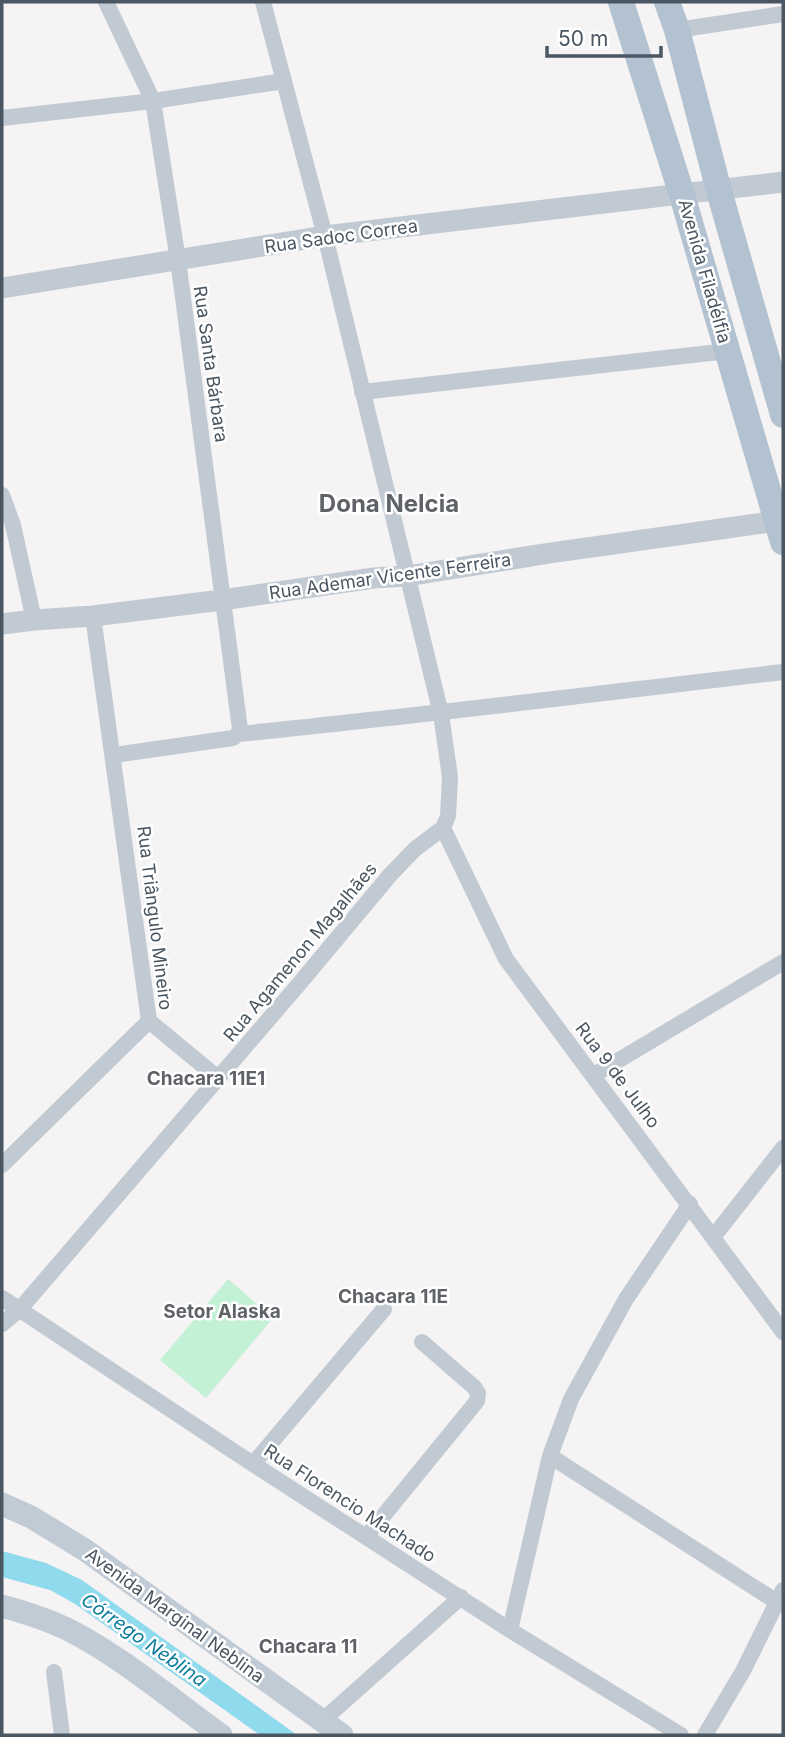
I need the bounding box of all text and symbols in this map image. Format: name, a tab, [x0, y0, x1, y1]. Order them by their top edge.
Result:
scale bar	[547, 14, 661, 58]
text: 50 m	[558, 26, 608, 51]
street label: Avenida Filadélfia	[674, 196, 736, 346]
street label: Rua Sadoc Correa	[263, 215, 419, 257]
street label: Rua Santa Bárbara	[190, 284, 232, 444]
district label: Dona Nelcia	[319, 489, 459, 518]
street label: Rua Ademar Vicente Ferreira	[268, 549, 512, 603]
street label: Rua Triângulo Mineiro	[133, 825, 177, 1011]
street label: Rua Agamenon Magalhães	[219, 858, 381, 1046]
street label: Rua 9 de Julho	[571, 1018, 665, 1132]
district label: Chacara 11E1	[147, 1067, 265, 1090]
district label: Chacara 11E	[338, 1285, 448, 1308]
district label: Setor Alaska	[163, 1300, 281, 1323]
street label: Rua Florencio Machado	[260, 1440, 440, 1566]
street label: Avenida Marginal Neblina	[82, 1543, 268, 1687]
water label: Córrego Neblina	[77, 1588, 211, 1692]
district label: Chacara 11	[259, 1635, 357, 1658]

